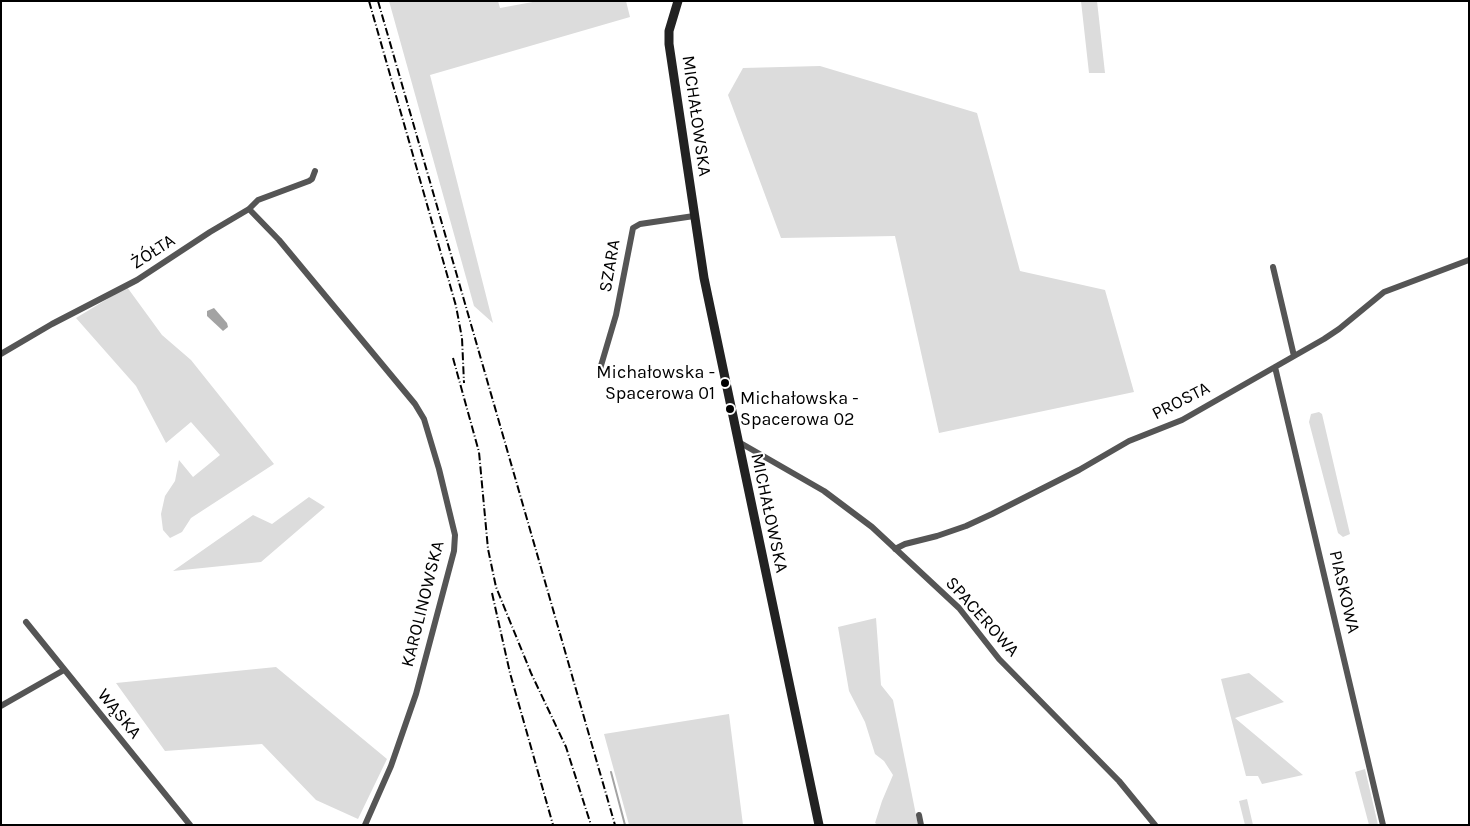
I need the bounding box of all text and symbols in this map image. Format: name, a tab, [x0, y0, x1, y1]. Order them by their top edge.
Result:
street label: MICHAŁOWSKA	[677, 54, 715, 178]
street label: ŻÓŁTA	[127, 230, 179, 274]
street label: SZARA	[595, 238, 625, 294]
place label: Michałowska - Spacerowa 01	[596, 362, 715, 404]
marker: Michałowska - Spacerowa 01	[719, 377, 731, 389]
street label: PROSTA	[1148, 377, 1214, 425]
place label: Michałowska - Spacerowa 02	[740, 388, 859, 430]
marker: Michałowska - Spacerowa 02	[724, 403, 736, 415]
street label: MICHAŁOWSKA	[746, 451, 792, 575]
street label: KAROLINOWSKA	[397, 539, 449, 669]
street label: PIASKOWA	[1324, 548, 1364, 636]
street label: SPACEROWA	[940, 573, 1024, 661]
street label: WĄSKA	[92, 685, 146, 743]

